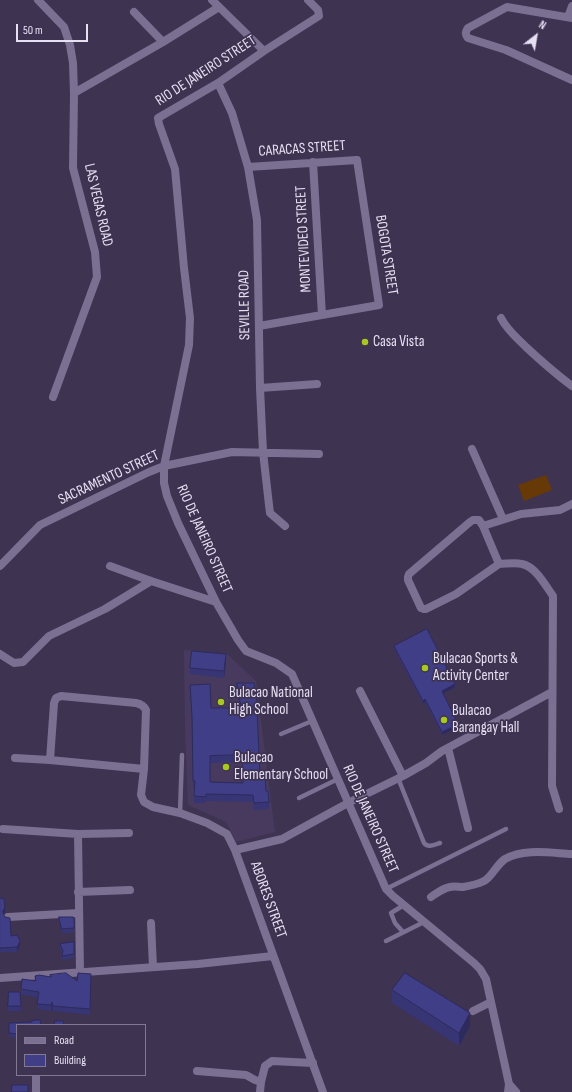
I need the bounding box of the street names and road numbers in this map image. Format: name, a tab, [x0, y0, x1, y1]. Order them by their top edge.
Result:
street label: RIO DE JANEIRO STREET	[152, 32, 260, 110]
street label: CARACAS STREET	[258, 137, 346, 161]
street label: LAS VEGAS ROAD	[80, 162, 116, 248]
street label: MONTEVIDEO STREET	[292, 185, 316, 293]
street label: BOGOTA STREET	[371, 214, 401, 296]
street label: SEVILLE ROAD	[235, 270, 255, 340]
street label: SACRAMENTO STREET	[56, 447, 162, 509]
street label: RIO DE JANEIRO STREET	[172, 482, 236, 596]
street label: RIO DE JANEIRO STREET	[338, 762, 402, 876]
street label: ABORES STREET	[246, 859, 290, 941]

